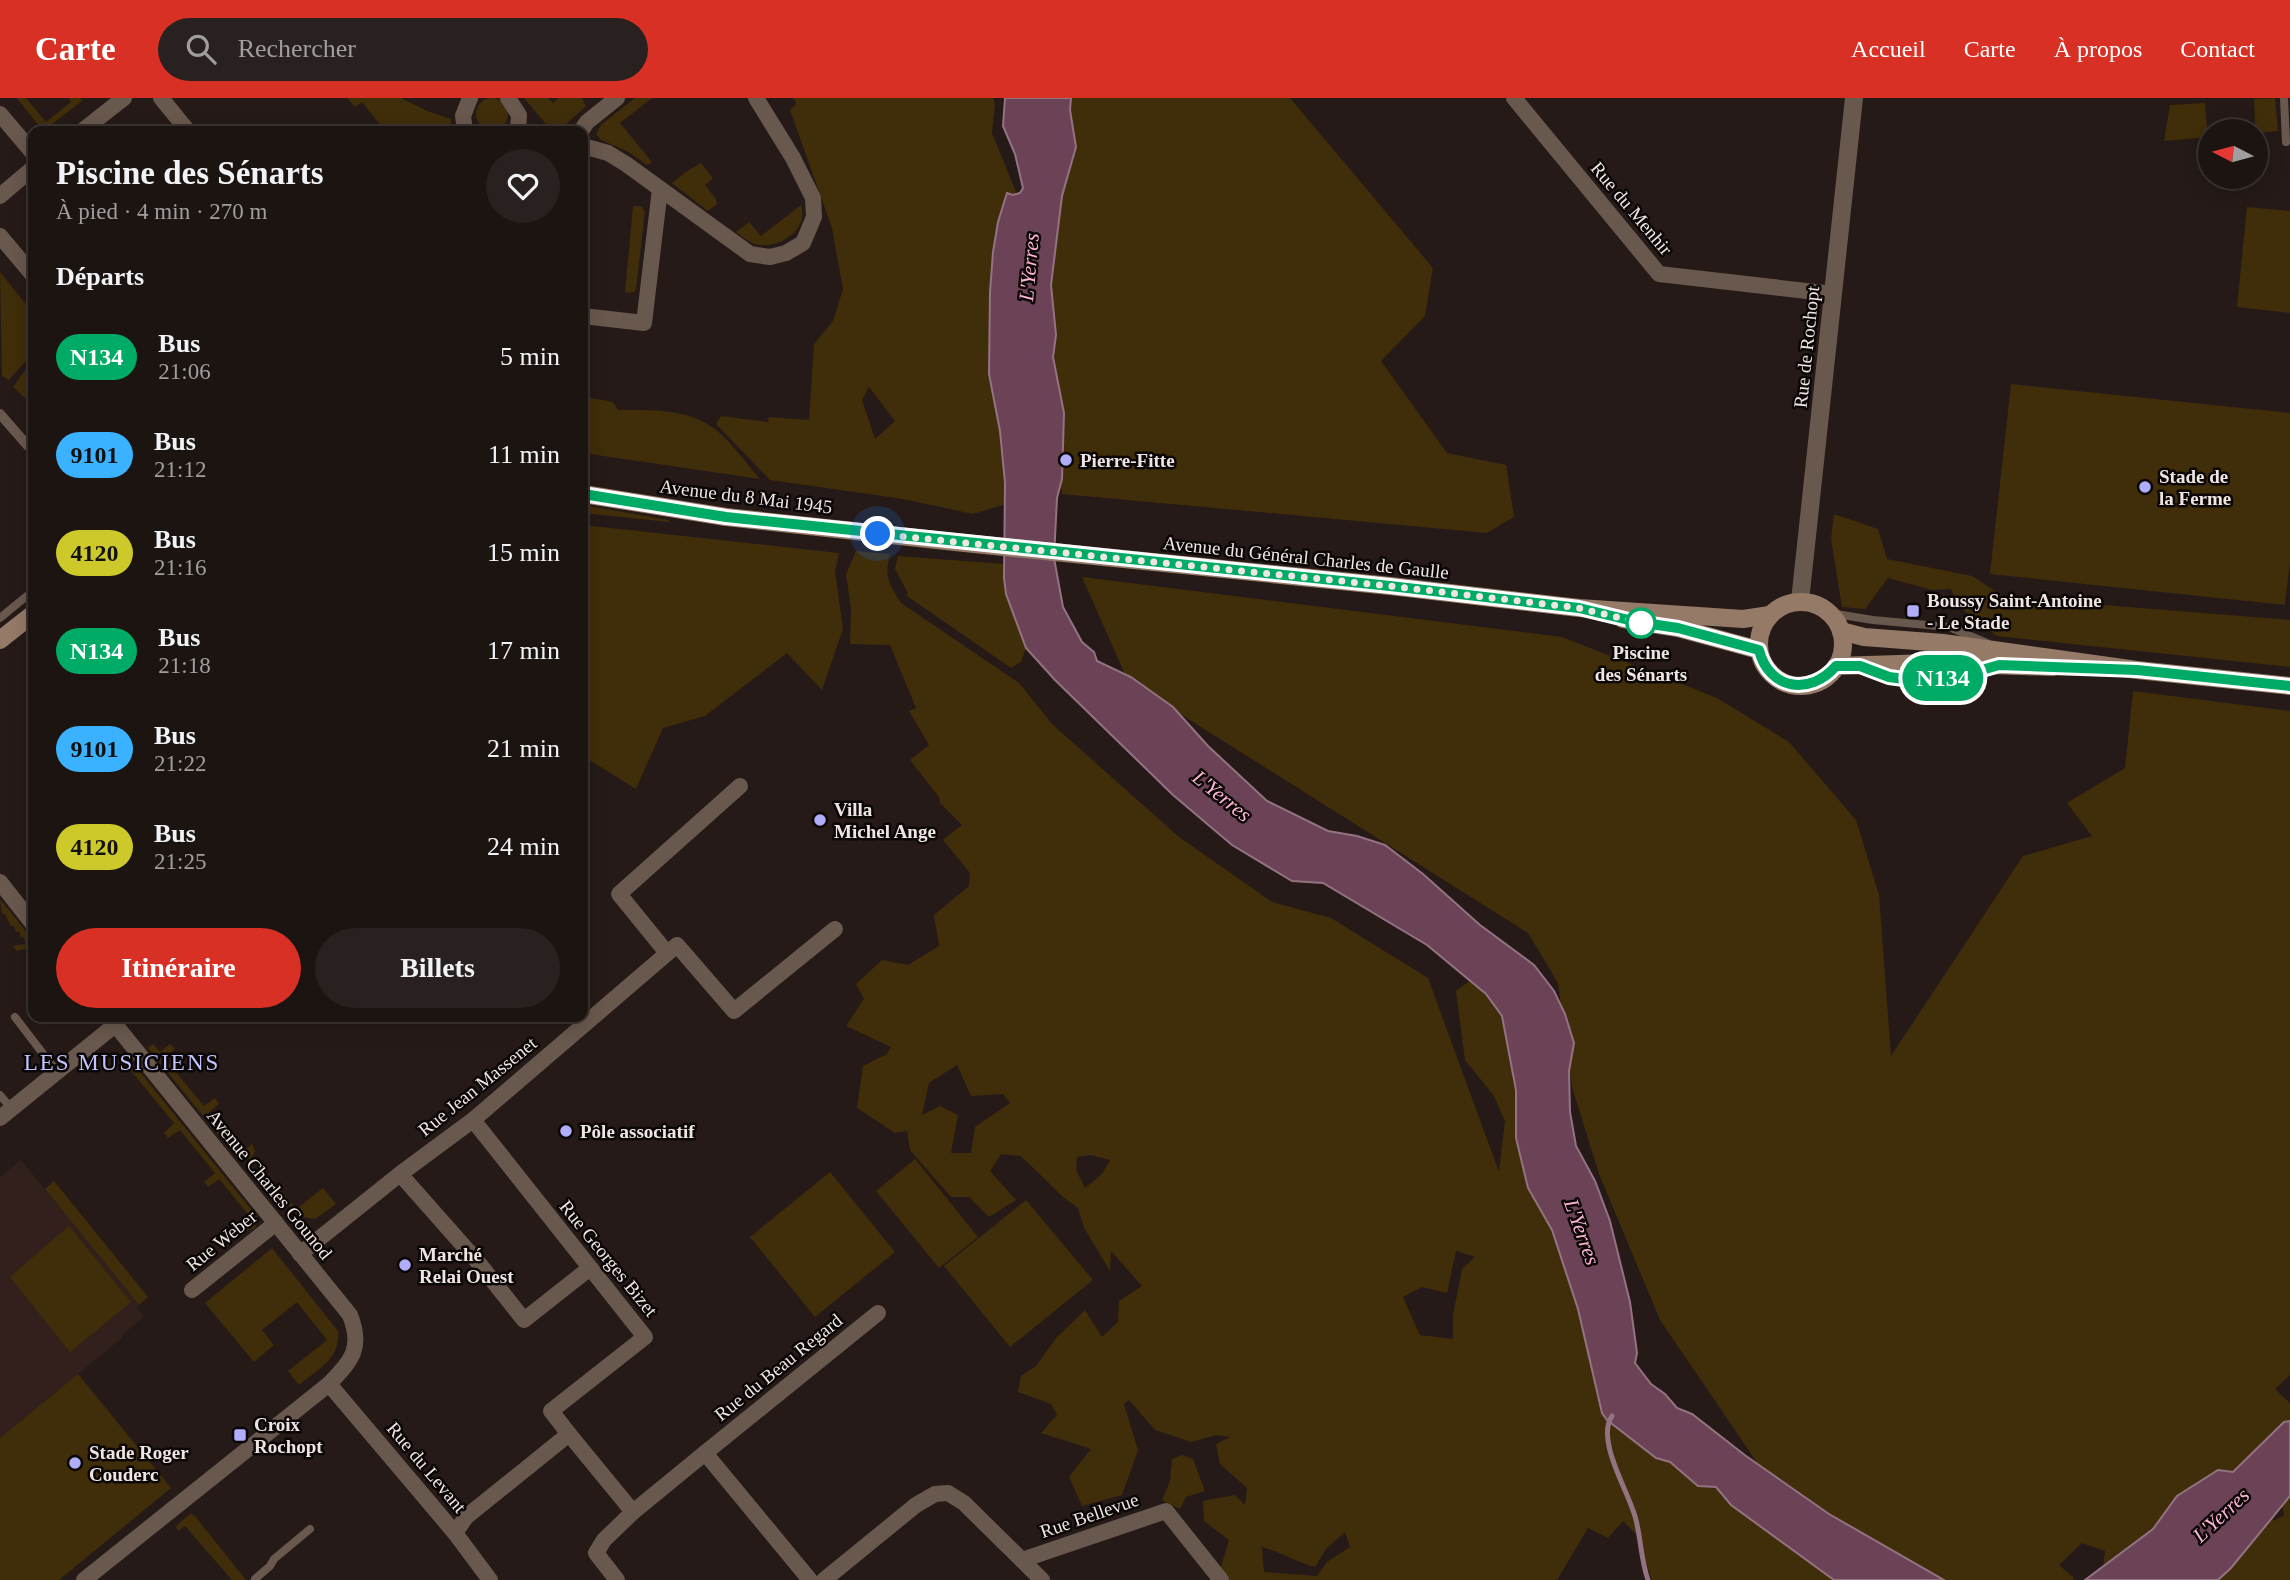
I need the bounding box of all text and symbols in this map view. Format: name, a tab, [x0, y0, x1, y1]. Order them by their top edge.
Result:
search box	[158, 18, 648, 81]
icon: search	[182, 30, 220, 68]
text: Carte	[35, 31, 116, 67]
text: Rechercher	[238, 34, 356, 63]
text: Accueil	[1851, 36, 1926, 62]
text: Carte	[1964, 36, 2016, 62]
text: À propos	[2054, 36, 2142, 62]
text: Contact	[2180, 36, 2255, 62]
north arrow	[2198, 119, 2268, 189]
map controls	[2198, 119, 2268, 189]
button: heart	[486, 149, 560, 223]
text: Piscine des Sénarts	[56, 155, 324, 191]
street label: Rue du Menhir	[1587, 158, 1677, 260]
text: À pied · 4 min · 270 m	[56, 199, 267, 224]
water label: L'Yerres	[1014, 232, 1044, 303]
text: Départs	[56, 262, 144, 291]
street label: Rue de Rochopt	[1790, 284, 1823, 409]
text: Bus	[158, 329, 200, 358]
text: 5 min	[500, 342, 560, 371]
text: N134	[70, 344, 123, 370]
text: 21:06	[158, 359, 211, 384]
text: Bus	[154, 427, 196, 456]
text: 11 min	[488, 440, 560, 469]
text: 9101	[71, 442, 119, 468]
place label: Pierre-Fitte	[1080, 450, 1175, 471]
marker: Pierre-Fitte	[1058, 452, 1074, 468]
text: 21:12	[154, 457, 206, 482]
place label: Stade de la Ferme	[2159, 466, 2231, 509]
street label: Avenue du 8 Mai 1945	[658, 475, 833, 518]
marker: Stade de la Ferme	[2137, 479, 2153, 495]
your location	[860, 516, 895, 551]
text: Bus	[154, 525, 196, 554]
street label: Avenue du Général Charles de Gaulle	[1162, 532, 1450, 583]
text: 15 min	[487, 538, 560, 567]
text: 4120	[71, 540, 119, 566]
text: 21:16	[154, 555, 206, 580]
place label: Boussy Saint-Antoine - Le Stade	[1927, 590, 2102, 633]
marker: Boussy Saint-Antoine - Le Stade	[1905, 603, 1921, 619]
marker: Piscine des Sénarts	[1626, 608, 1656, 638]
text: Bus	[158, 623, 200, 652]
text: 17 min	[487, 636, 560, 665]
text: N134	[70, 638, 123, 664]
place label: Piscine des Sénarts	[1595, 642, 1687, 685]
text: 21:18	[158, 653, 211, 678]
line badge: N134	[1894, 655, 1992, 701]
text: N134	[1916, 665, 1970, 691]
text: Bus	[154, 721, 196, 750]
text: 21 min	[487, 734, 560, 763]
text: 9101	[71, 736, 119, 762]
text: 21:22	[154, 751, 206, 776]
water label: L'Yerres	[1187, 765, 1256, 827]
place label: Villa Michel Ange	[834, 799, 936, 842]
marker: Villa Michel Ange	[812, 812, 828, 828]
text: Bus	[154, 819, 196, 848]
text: 24 min	[487, 832, 560, 861]
text: 4120	[71, 834, 119, 860]
text: 21:25	[154, 849, 206, 874]
button: Itinéraire	[56, 928, 301, 1008]
button: Billets	[315, 928, 560, 1008]
street label: Rue Jean Massenet	[414, 1032, 541, 1140]
district label: LES MUSICIENS	[24, 1050, 220, 1075]
street label: Avenue Charles Gounod	[203, 1105, 337, 1264]
place label: Pôle associatif	[580, 1121, 695, 1142]
marker: Pôle associatif	[558, 1123, 574, 1139]
water label: L'Yerres	[1559, 1195, 1605, 1268]
street label: Rue Georges Bizet	[555, 1196, 662, 1321]
street label: Rue Weber	[182, 1205, 261, 1275]
place label: Marché Relai Ouest	[419, 1244, 514, 1287]
marker: Marché Relai Ouest	[397, 1257, 413, 1273]
street label: Rue du Beau Regard	[710, 1309, 847, 1425]
place label: Croix Rochopt	[254, 1414, 323, 1457]
street label: Rue du Levant	[383, 1418, 471, 1517]
marker: Croix Rochopt	[232, 1427, 248, 1443]
place label: Stade Roger Couderc	[89, 1442, 189, 1485]
marker: Stade Roger Couderc	[67, 1455, 83, 1471]
water label: L'Yerres	[2187, 1483, 2254, 1548]
street label: Rue Bellevue	[1037, 1489, 1141, 1542]

